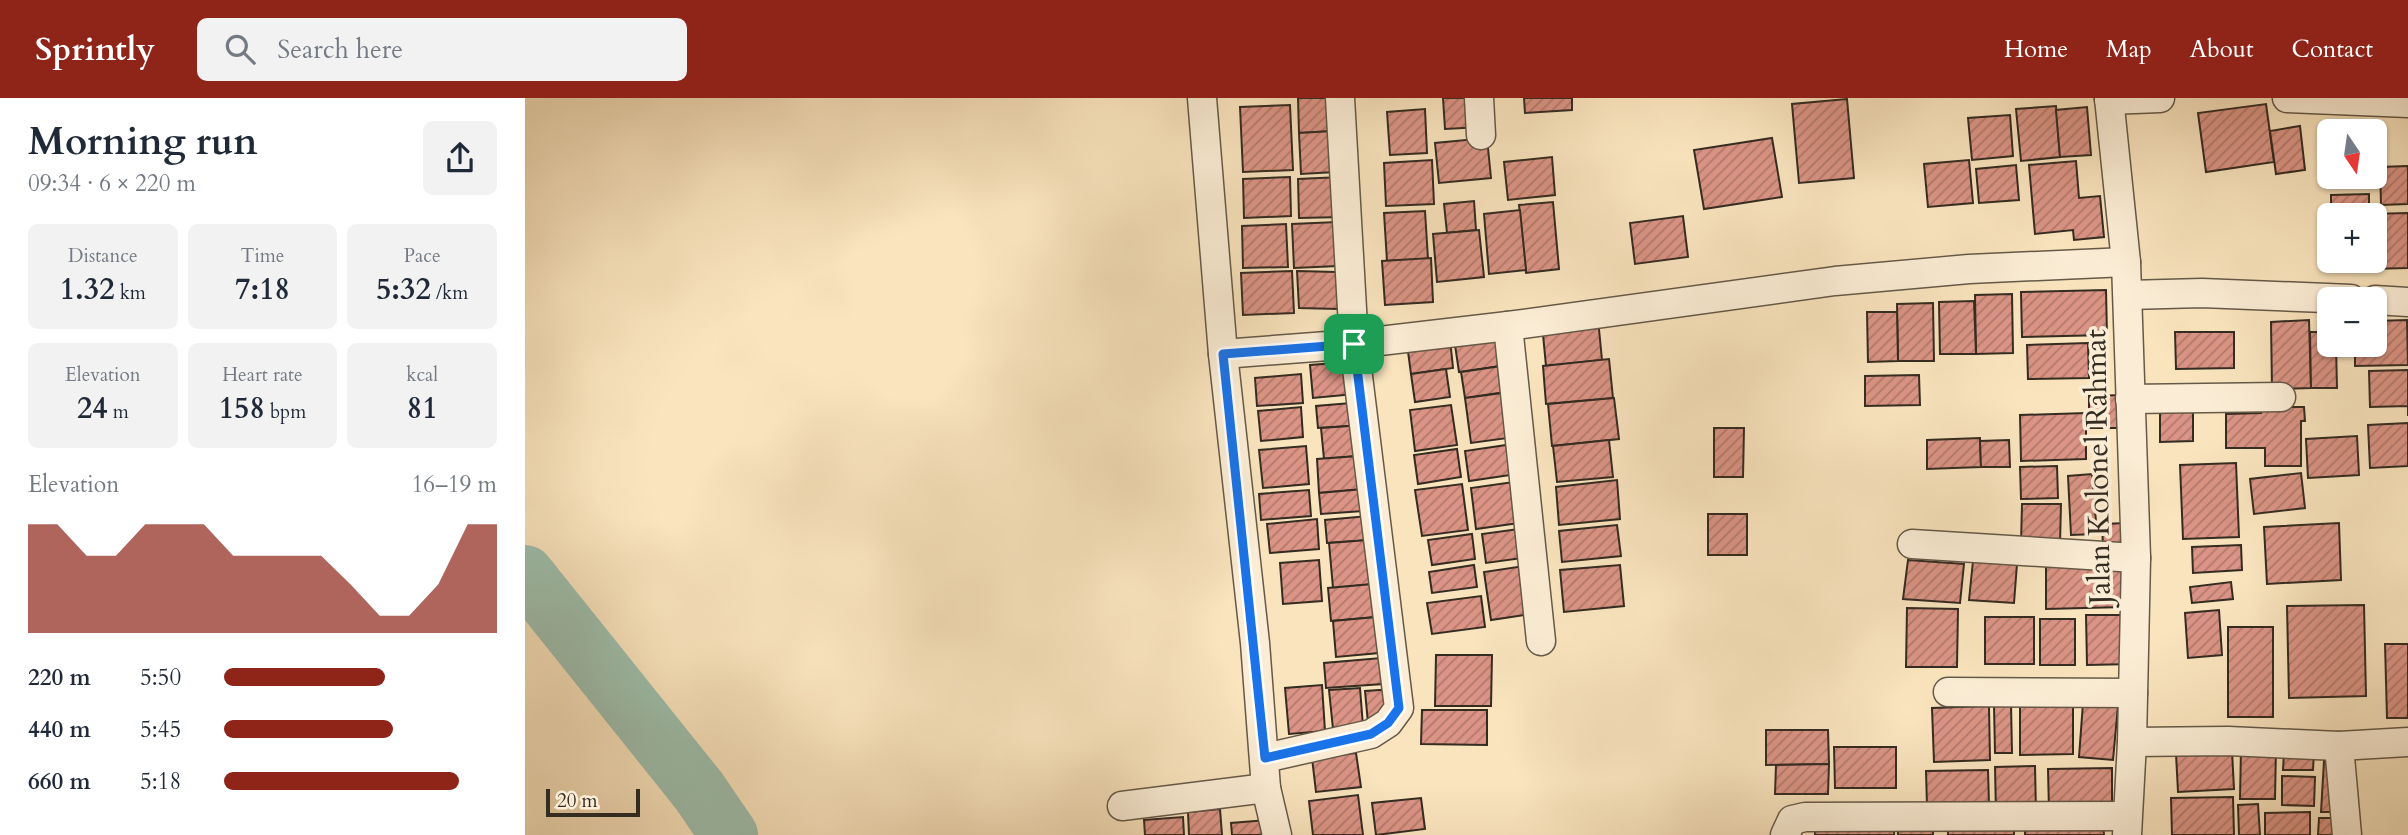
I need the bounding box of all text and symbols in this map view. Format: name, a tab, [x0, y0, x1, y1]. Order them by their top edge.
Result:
search box	[197, 18, 687, 81]
text: Sprintly	[35, 27, 155, 72]
icon: search	[221, 30, 259, 68]
text: Search here	[277, 32, 403, 67]
text: Home	[2004, 33, 2068, 66]
text: Map	[2106, 33, 2152, 66]
text: About	[2190, 33, 2254, 66]
text: Contact	[2292, 33, 2373, 66]
text: Morning run	[28, 116, 258, 168]
north arrow	[2317, 119, 2387, 189]
map controls	[2317, 119, 2387, 357]
button: share	[423, 121, 497, 195]
text: 09:34 · 6 × 220 m	[28, 168, 196, 199]
button: +	[2317, 203, 2387, 273]
text: Distance	[68, 243, 138, 269]
text: Time	[241, 243, 284, 269]
text: Pace	[404, 243, 441, 269]
text: 1.32	[60, 269, 115, 310]
text: 7:18	[235, 269, 290, 310]
text: 5:32	[376, 269, 431, 310]
text: km	[115, 280, 146, 306]
text: /km	[431, 280, 468, 306]
button: −	[2317, 287, 2387, 357]
pin	[1324, 314, 1384, 374]
icon: arrive	[1335, 325, 1373, 363]
street label: Jalan Kolonel Rahmat	[2075, 328, 2121, 609]
text: Elevation	[65, 362, 141, 388]
text: Heart rate	[222, 362, 303, 388]
text: kcal	[406, 362, 438, 388]
text: 24	[77, 388, 108, 429]
text: 158	[219, 388, 265, 429]
text: 81	[407, 388, 438, 429]
text: m	[108, 399, 129, 425]
text: bpm	[265, 399, 306, 425]
text: Elevation	[28, 469, 119, 500]
text: 16–19 m	[412, 469, 497, 500]
text: 220 m	[28, 662, 91, 693]
text: 5:50	[140, 662, 181, 693]
text: 440 m	[28, 714, 91, 745]
text: 5:45	[140, 714, 181, 745]
text: 660 m	[28, 766, 91, 797]
text: 5:18	[140, 766, 181, 797]
scale bar	[546, 786, 641, 818]
text: 20 m	[557, 788, 598, 814]

